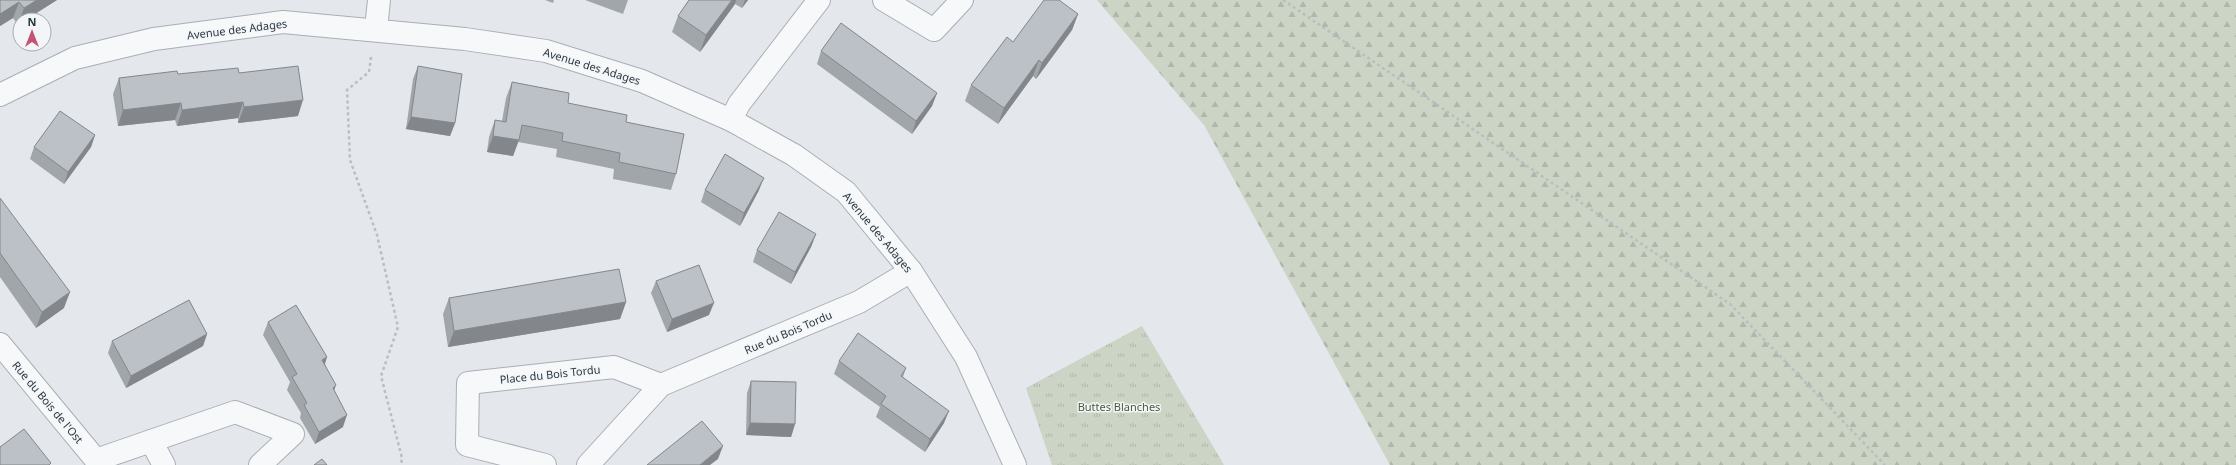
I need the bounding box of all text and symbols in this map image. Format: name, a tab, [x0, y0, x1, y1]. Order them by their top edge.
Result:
north arrow	[12, 12, 52, 52]
text: N	[28, 14, 36, 29]
street label: Avenue des Adages	[186, 15, 288, 43]
street label: Avenue des Adages	[542, 44, 642, 88]
street label: Avenue des Adages	[840, 189, 916, 275]
street label: Rue du Bois Tordu	[742, 307, 834, 357]
street label: Rue du Bois de l'Ost	[9, 358, 87, 446]
street label: Place du Bois Tordu	[499, 361, 601, 387]
park label: Buttes Blanches	[1078, 399, 1160, 414]

